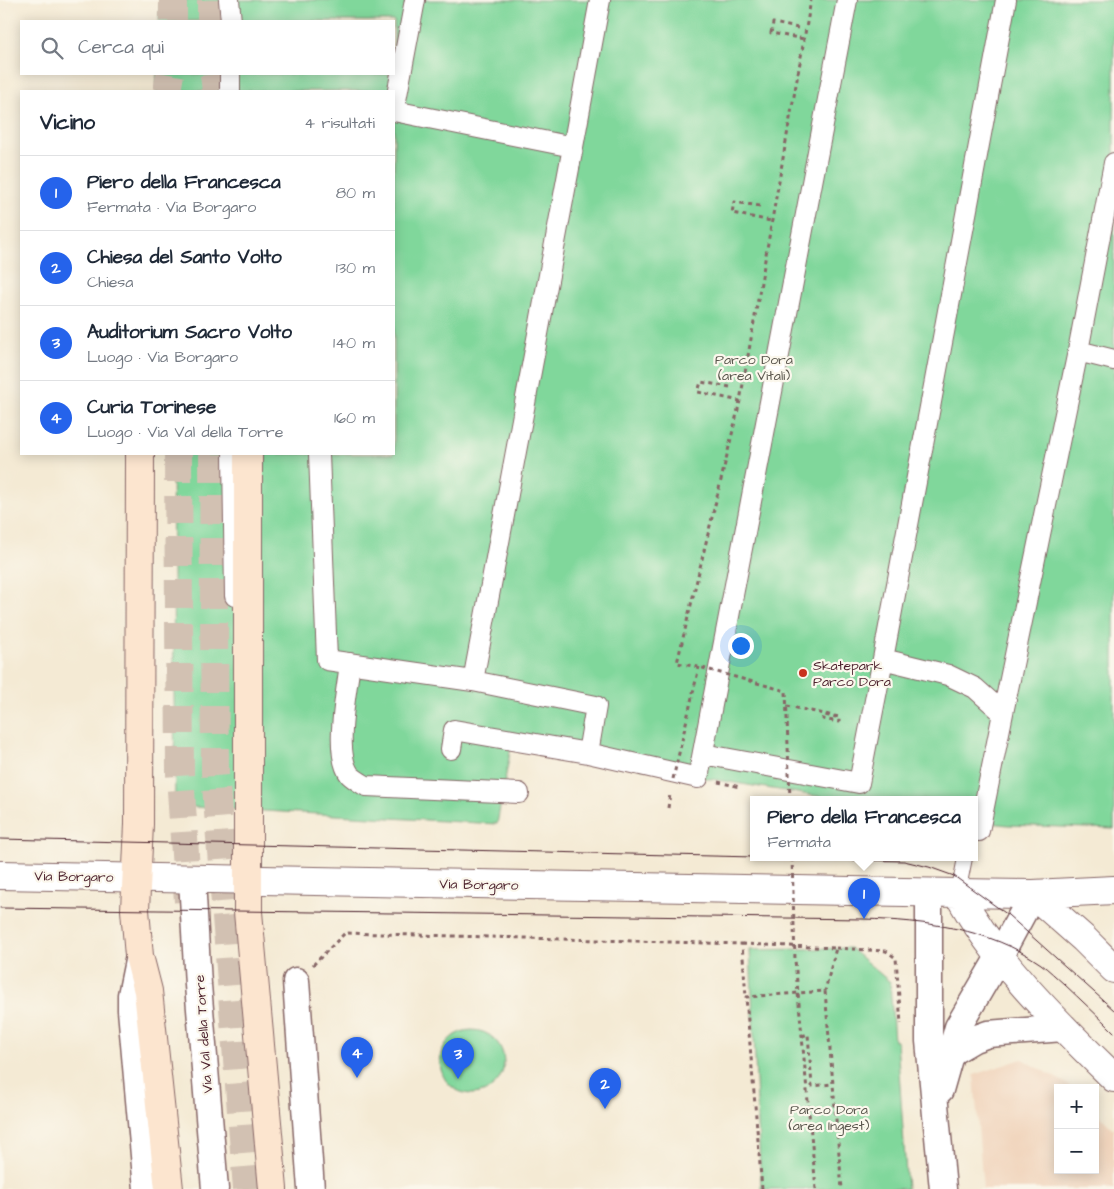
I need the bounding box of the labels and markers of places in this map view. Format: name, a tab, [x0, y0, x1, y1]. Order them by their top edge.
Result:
place label: Skatepark Parco Dora	[813, 656, 891, 692]
marker: Skatepark Parco Dora	[797, 667, 809, 679]
pin: 1	[848, 878, 880, 919]
pin: 4	[341, 1037, 373, 1078]
pin: 3	[442, 1038, 474, 1079]
pin: 2	[589, 1068, 621, 1109]

